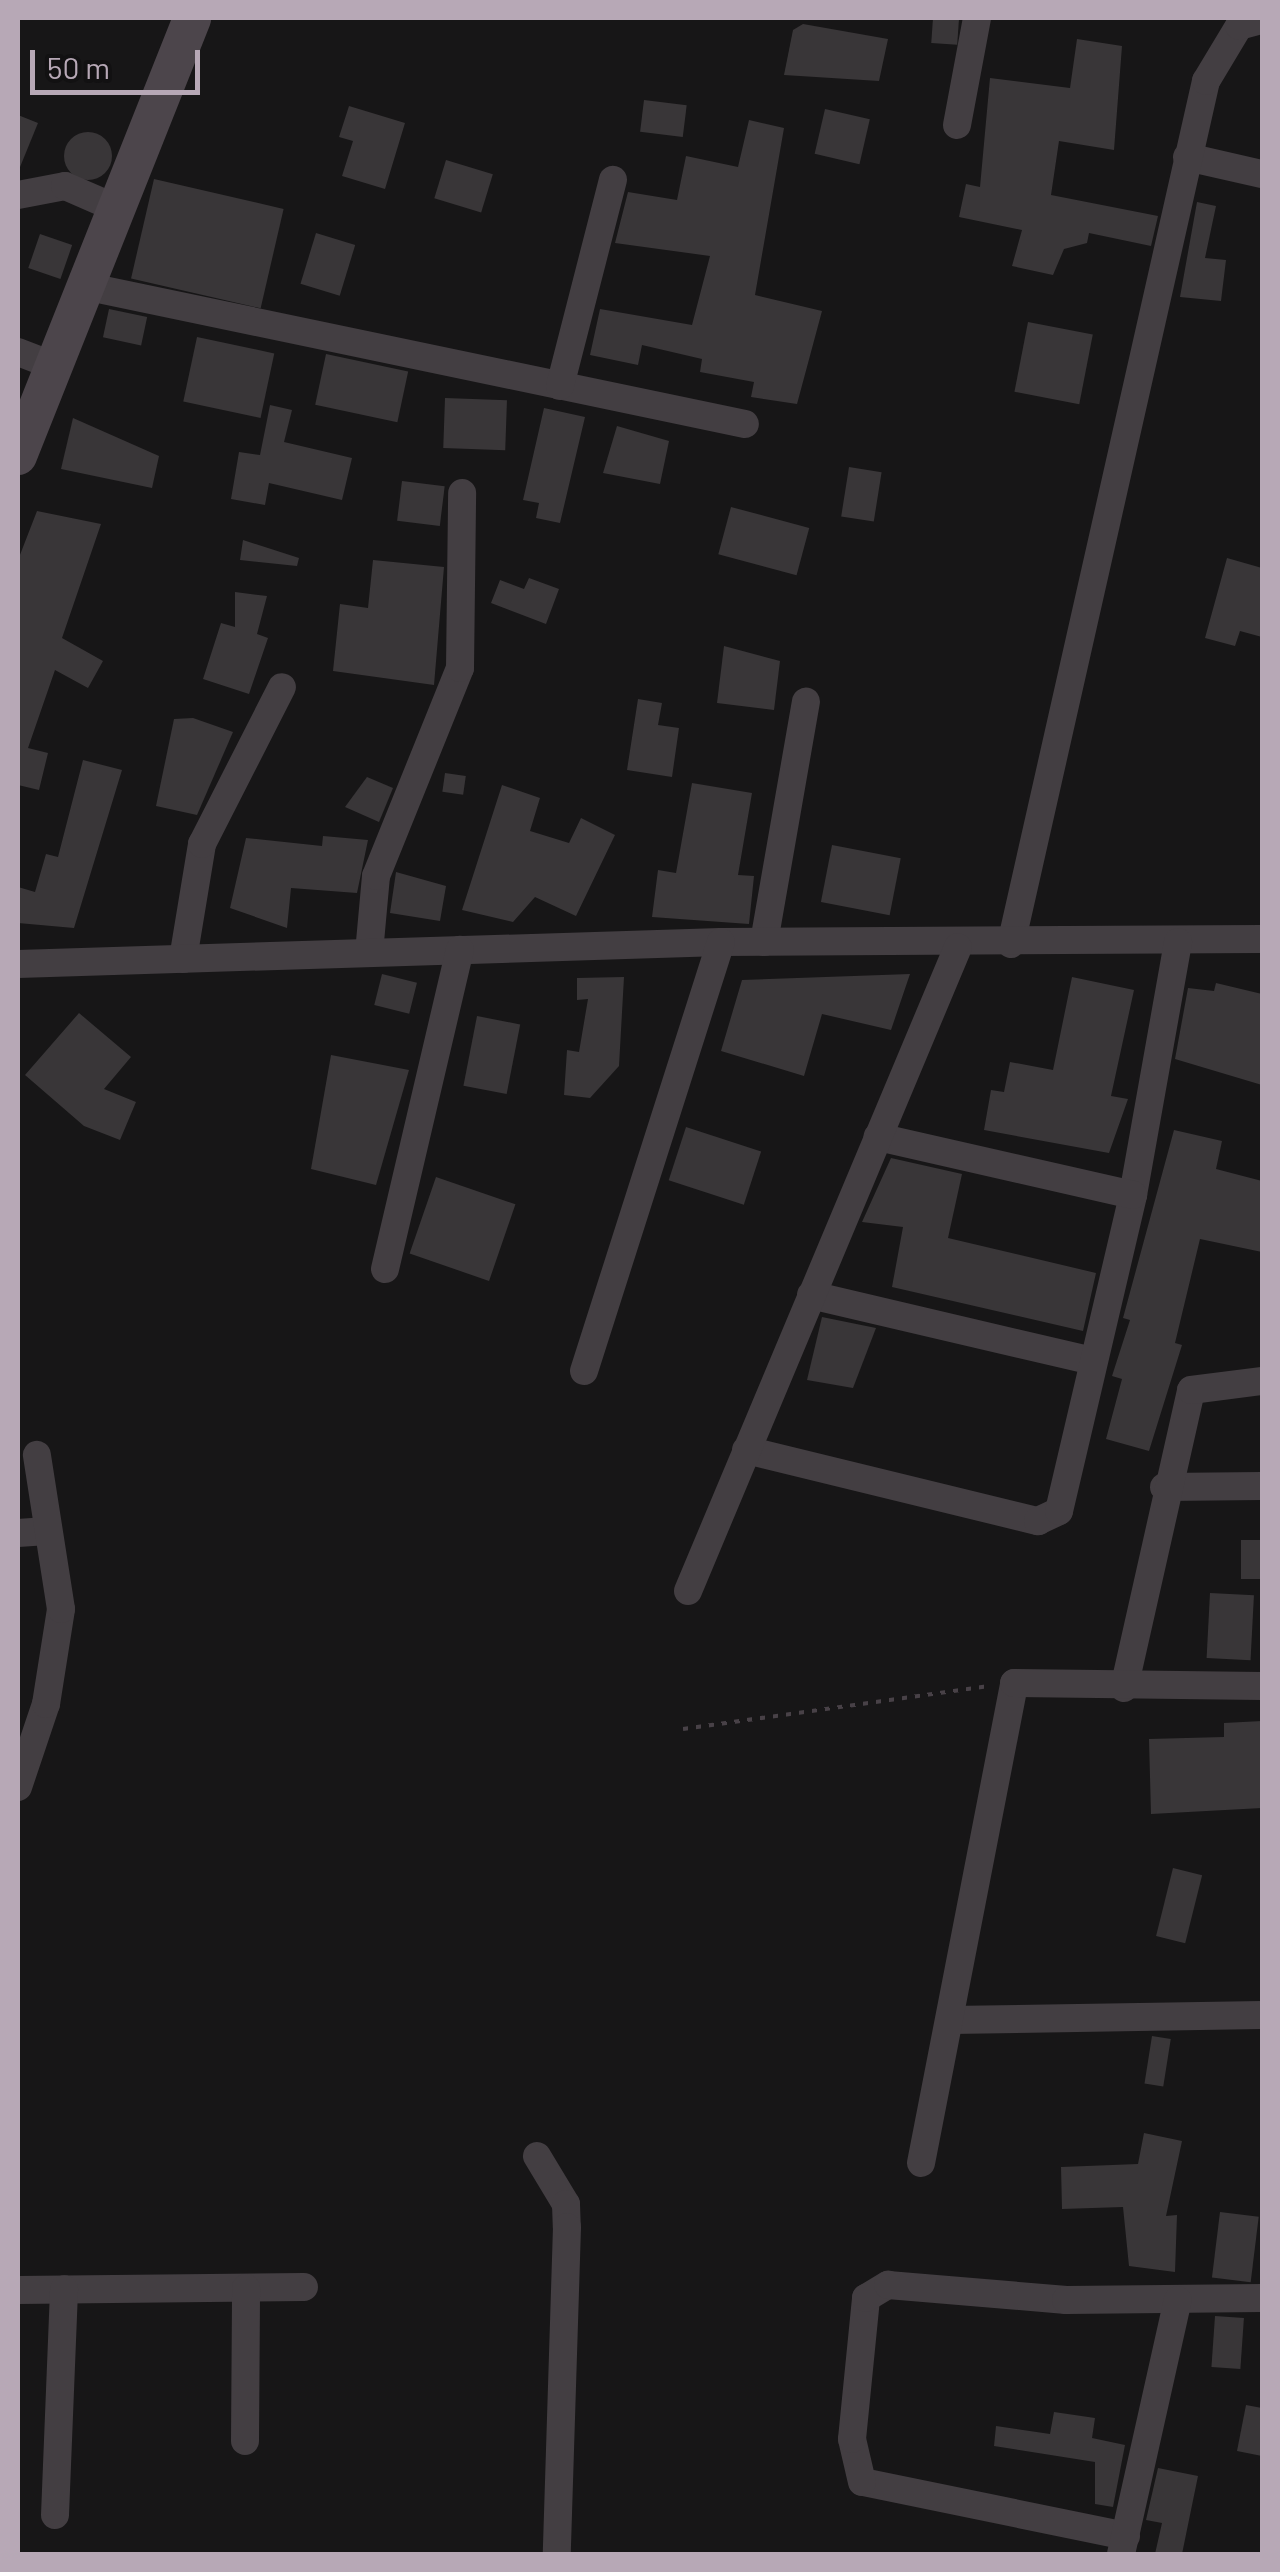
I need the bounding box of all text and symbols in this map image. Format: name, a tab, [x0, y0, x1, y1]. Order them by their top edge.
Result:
scale bar	[35, 30, 205, 92]
text: 50 m	[47, 49, 110, 85]

